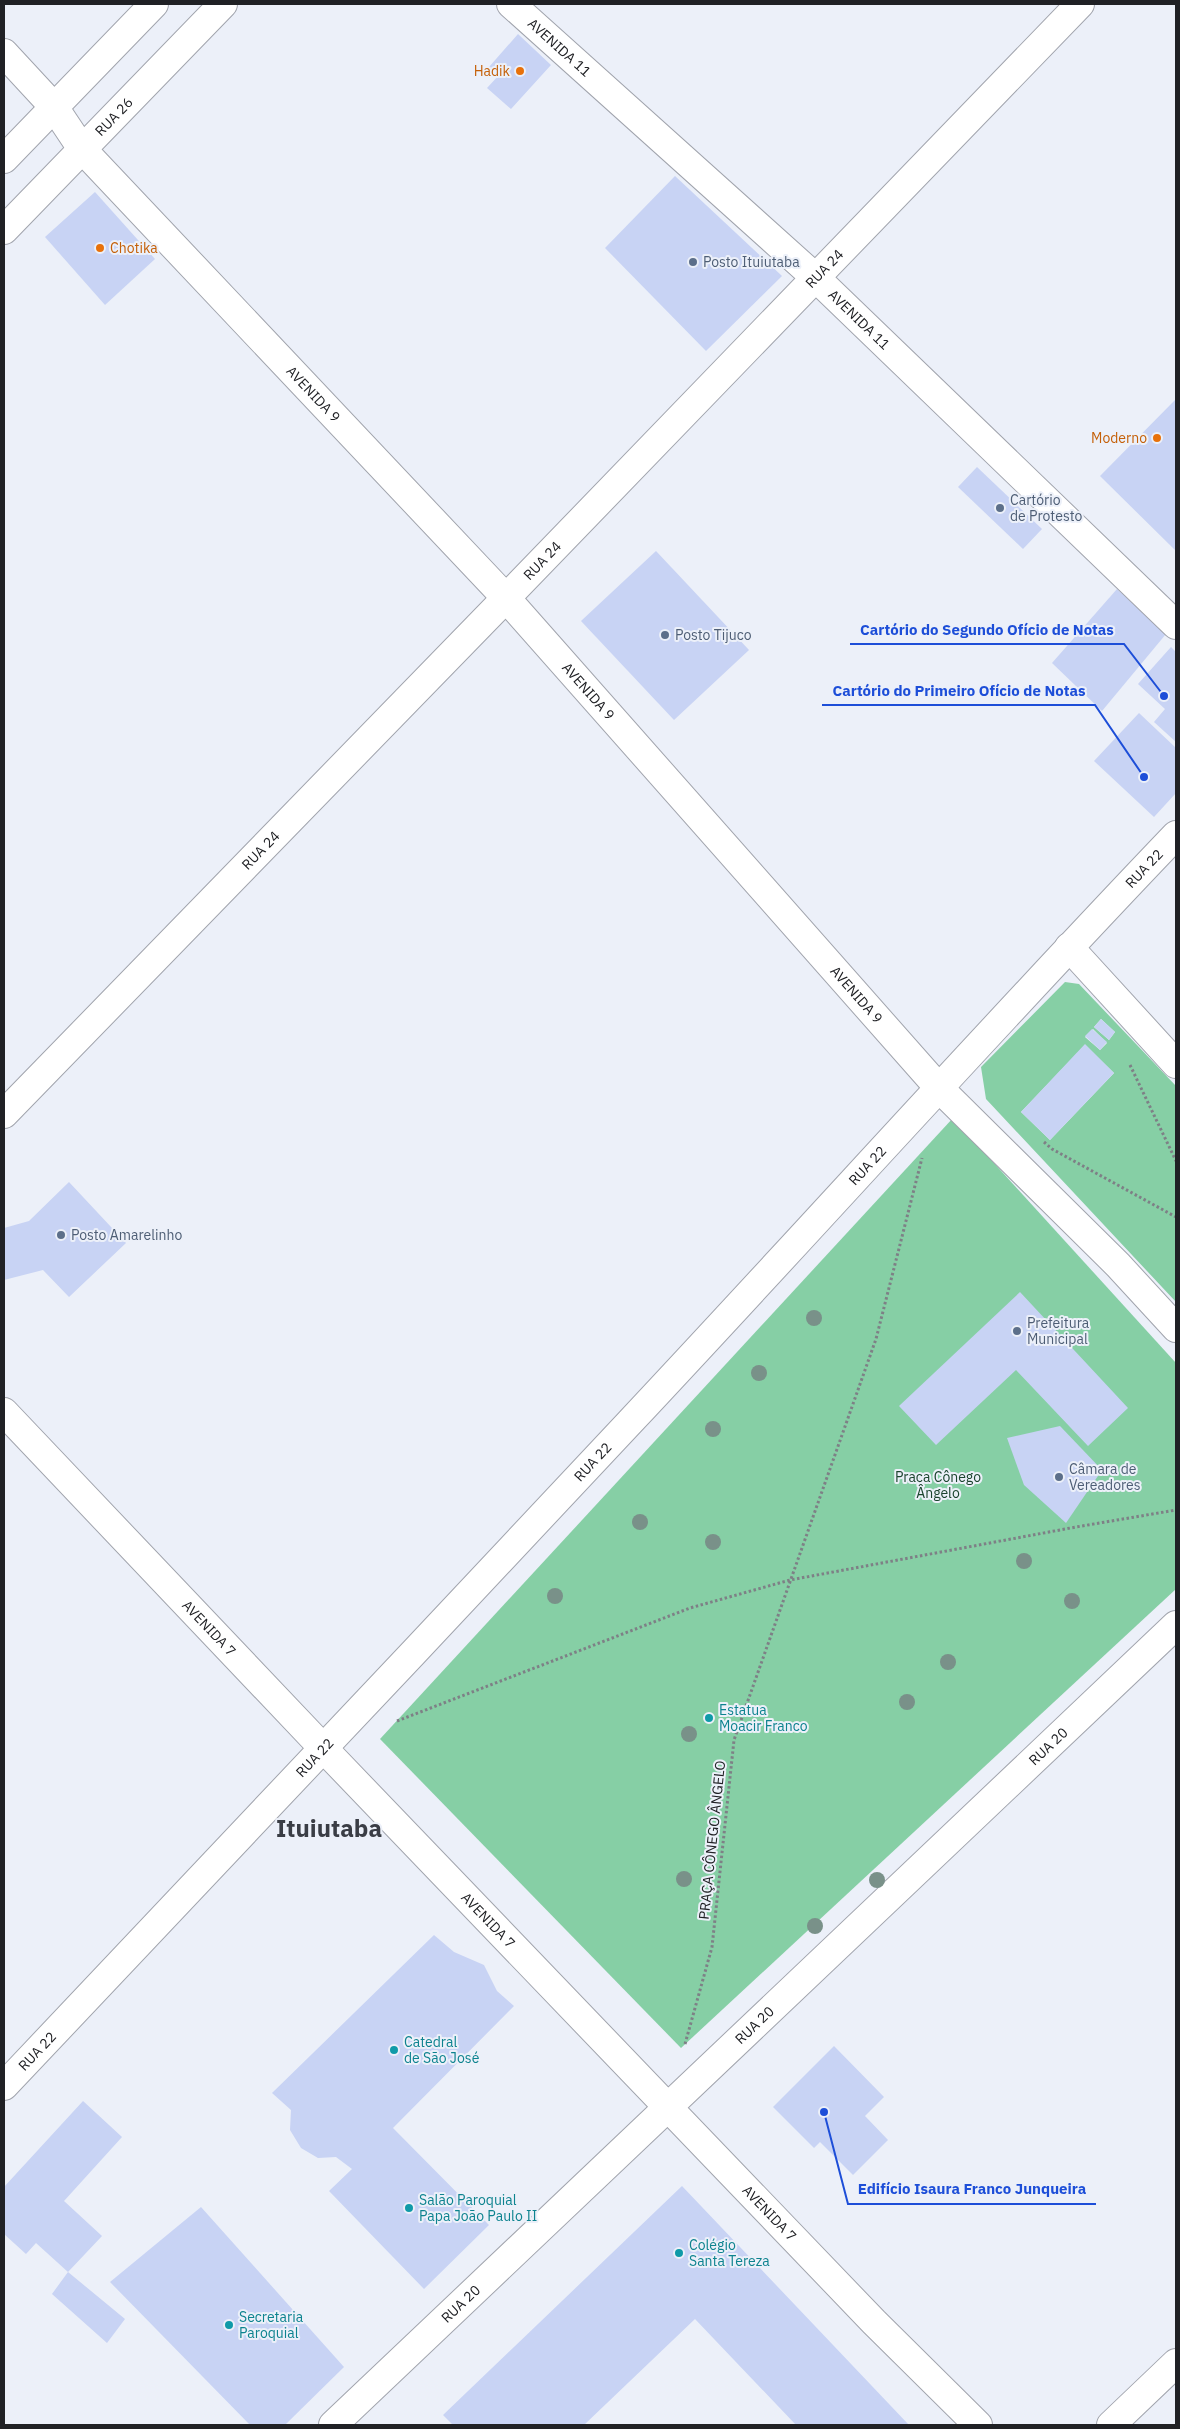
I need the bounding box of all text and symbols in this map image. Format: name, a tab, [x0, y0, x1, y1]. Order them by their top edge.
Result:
street label: AVENIDA 11	[524, 14, 595, 81]
place label: Hadik	[474, 62, 511, 80]
marker: Hadik	[514, 65, 526, 77]
street label: RUA 26	[91, 93, 137, 140]
place label: Chotika	[110, 239, 158, 257]
marker: Chotika	[94, 242, 106, 254]
street label: RUA 24	[801, 245, 847, 292]
place label: Posto Ituiutaba	[703, 253, 800, 271]
marker: Posto Ituiutaba	[687, 256, 699, 268]
street label: AVENIDA 11	[825, 286, 894, 354]
street label: AVENIDA 9	[283, 362, 344, 426]
place label: Moderno	[1091, 429, 1147, 447]
marker: Moderno	[1151, 432, 1163, 444]
place label: Cartório de Protesto	[1010, 491, 1082, 525]
marker: Cartório de Protesto	[994, 502, 1006, 514]
street label: RUA 24	[519, 537, 565, 584]
callout: Cartório do Segundo Ofício de Notas	[850, 614, 1124, 644]
text: Cartório do Segundo Ofício de Notas	[860, 620, 1114, 639]
place label: Posto Tijuco	[675, 626, 752, 644]
marker: Posto Tijuco	[659, 629, 671, 641]
street label: AVENIDA 9	[558, 659, 618, 724]
callout: Cartório do Primeiro Ofício de Notas	[822, 675, 1095, 705]
text: Cartório do Primeiro Ofício de Notas	[832, 681, 1086, 700]
street label: RUA 24	[238, 827, 284, 873]
street label: RUA 22	[1121, 845, 1167, 892]
street label: AVENIDA 9	[826, 962, 887, 1027]
street label: RUA 22	[845, 1142, 890, 1189]
place label: Posto Amarelinho	[71, 1226, 182, 1244]
marker: Posto Amarelinho	[55, 1229, 67, 1241]
place label: Prefeitura Municipal	[1027, 1314, 1090, 1348]
marker: Prefeitura Municipal	[1011, 1325, 1023, 1337]
street label: RUA 22	[570, 1438, 615, 1485]
place label: Câmara de Vereadores	[1069, 1460, 1141, 1494]
park label: Praça Cônego Ângelo	[895, 1468, 981, 1502]
marker: Câmara de Vereadores	[1053, 1471, 1065, 1483]
street label: AVENIDA 7	[178, 1596, 240, 1660]
place label: Estatua Moacir Franco	[719, 1701, 808, 1735]
marker: Estatua Moacir Franco	[703, 1712, 715, 1724]
street label: RUA 20	[1025, 1723, 1072, 1769]
street label: RUA 22	[292, 1734, 337, 1781]
street label: PRAÇA CÔNEGO ÂNGELO	[694, 1759, 729, 1920]
district label: Ituiutaba	[276, 1812, 382, 1844]
street label: AVENIDA 7	[457, 1888, 519, 1952]
street label: RUA 20	[731, 2002, 778, 2048]
street label: RUA 22	[14, 2028, 60, 2074]
place label: Catedral de São José	[404, 2033, 480, 2067]
marker: Catedral de São José	[388, 2044, 400, 2056]
callout: Edifício Isaura Franco Junqueira	[848, 2174, 1096, 2204]
text: Edifício Isaura Franco Junqueira	[858, 2179, 1087, 2198]
street label: AVENIDA 7	[739, 2181, 800, 2245]
place label: Salão Paroquial Papa João Paulo II	[419, 2191, 537, 2225]
marker: Salão Paroquial Papa João Paulo II	[403, 2202, 415, 2214]
place label: Colégio Santa Tereza	[689, 2236, 770, 2270]
marker: Colégio Santa Tereza	[673, 2247, 685, 2259]
street label: RUA 20	[437, 2281, 484, 2327]
place label: Secretaria Paroquial	[239, 2308, 304, 2342]
marker: Secretaria Paroquial	[223, 2319, 235, 2331]

